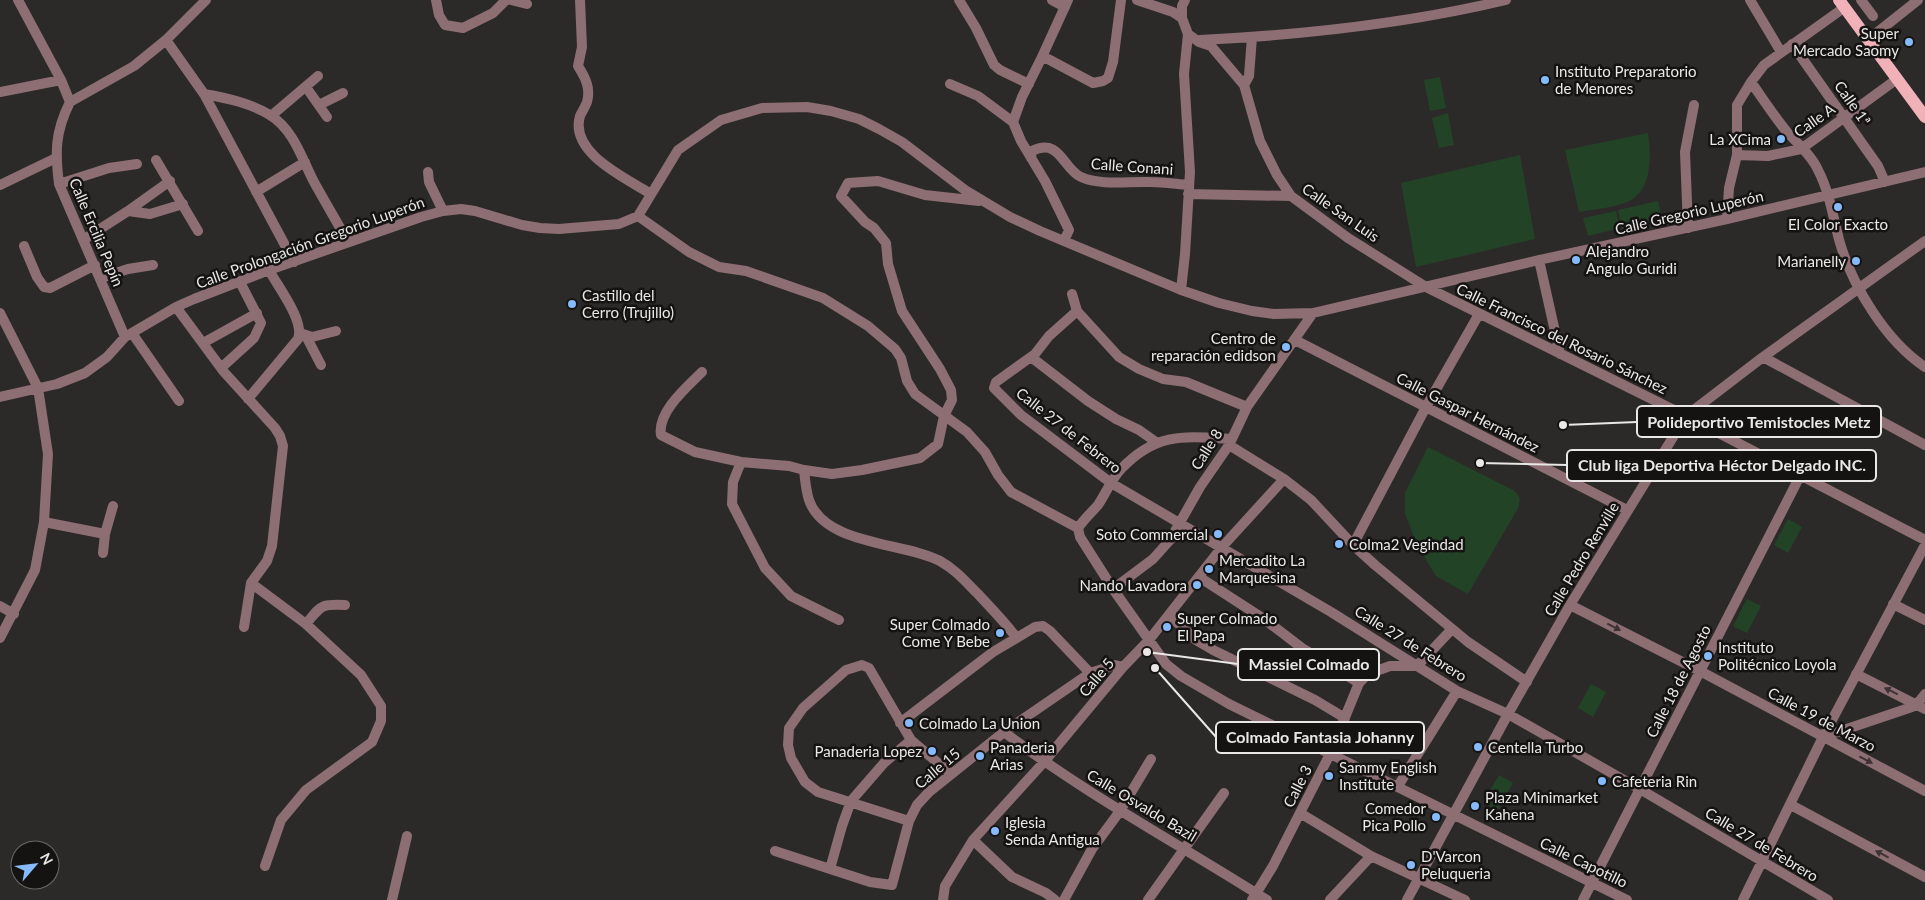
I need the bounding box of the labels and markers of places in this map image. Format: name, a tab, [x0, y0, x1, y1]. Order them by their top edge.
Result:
place label: Super Mercado Saomy	[1793, 24, 1900, 59]
marker: Super Mercado Saomy	[1903, 36, 1915, 48]
place label: Instituto Preparatorio de Menores	[1555, 62, 1697, 97]
marker: Instituto Preparatorio de Menores	[1539, 74, 1551, 86]
place label: La XCima	[1709, 130, 1771, 148]
marker: La XCima	[1775, 133, 1787, 145]
marker: El Color Exacto	[1832, 201, 1844, 213]
place label: El Color Exacto	[1788, 215, 1888, 233]
place label: Alejandro Angulo Guridi	[1586, 242, 1677, 277]
place label: Marianelly	[1777, 252, 1846, 270]
marker: Alejandro Angulo Guridi	[1570, 254, 1582, 266]
marker: Marianelly	[1850, 255, 1862, 267]
place label: Castillo del Cerro (Trujillo)	[582, 286, 674, 321]
marker: Castillo del Cerro (Trujillo)	[566, 298, 578, 310]
place label: Centro de reparación edidson	[1151, 329, 1276, 364]
marker: Centro de reparación edidson	[1280, 341, 1292, 353]
callout: Polideportivo Temistocles Metz	[1637, 406, 1881, 437]
callout: Club liga Deportiva Héctor Delgado INC.	[1567, 450, 1876, 481]
place label: Soto Commercial	[1096, 525, 1208, 543]
marker: Soto Commercial	[1212, 528, 1224, 540]
place label: Colma2 Vegindad	[1349, 535, 1464, 553]
marker: Colma2 Vegindad	[1333, 538, 1345, 550]
place label: Mercadito La Marquesina	[1219, 551, 1305, 586]
marker: Mercadito La Marquesina	[1203, 563, 1215, 575]
place label: Nando Lavadora	[1079, 576, 1187, 594]
marker: Nando Lavadora	[1191, 579, 1203, 591]
place label: Super Colmado El Papa	[1177, 609, 1277, 644]
place label: Super Colmado Come Y Bebe	[890, 615, 990, 650]
marker: Super Colmado El Papa	[1161, 621, 1173, 633]
marker: Super Colmado Come Y Bebe	[994, 627, 1006, 639]
place label: Instituto Politécnico Loyola	[1718, 638, 1836, 673]
callout: Massiel Colmado	[1238, 649, 1379, 680]
marker: Instituto Politécnico Loyola	[1702, 650, 1714, 662]
place label: Colmado La Union	[919, 714, 1040, 732]
marker: Colmado La Union	[903, 717, 915, 729]
callout: Colmado Fantasia Johanny	[1216, 722, 1424, 753]
place label: Panaderia Arias	[990, 738, 1055, 773]
place label: Centella Turbo	[1488, 738, 1583, 756]
marker: Centella Turbo	[1472, 741, 1484, 753]
place label: Panaderia Lopez	[815, 742, 922, 760]
marker: Panaderia Lopez	[926, 745, 938, 757]
marker: Panaderia Arias	[974, 750, 986, 762]
place label: Sammy English Institute	[1339, 758, 1437, 793]
marker: Sammy English Institute	[1323, 770, 1335, 782]
place label: Cafeteria Rin	[1612, 772, 1697, 790]
marker: Cafeteria Rin	[1596, 775, 1608, 787]
place label: Plaza Minimarket Kahena	[1485, 788, 1599, 823]
place label: Comedor Pica Pollo	[1362, 799, 1427, 834]
marker: Plaza Minimarket Kahena	[1469, 800, 1481, 812]
marker: Comedor Pica Pollo	[1430, 811, 1442, 823]
place label: Iglesia Senda Antigua	[1005, 813, 1100, 848]
marker: Iglesia Senda Antigua	[989, 825, 1001, 837]
place label: D'Varcon Peluqueria	[1421, 847, 1491, 882]
marker: D'Varcon Peluqueria	[1405, 859, 1417, 871]

